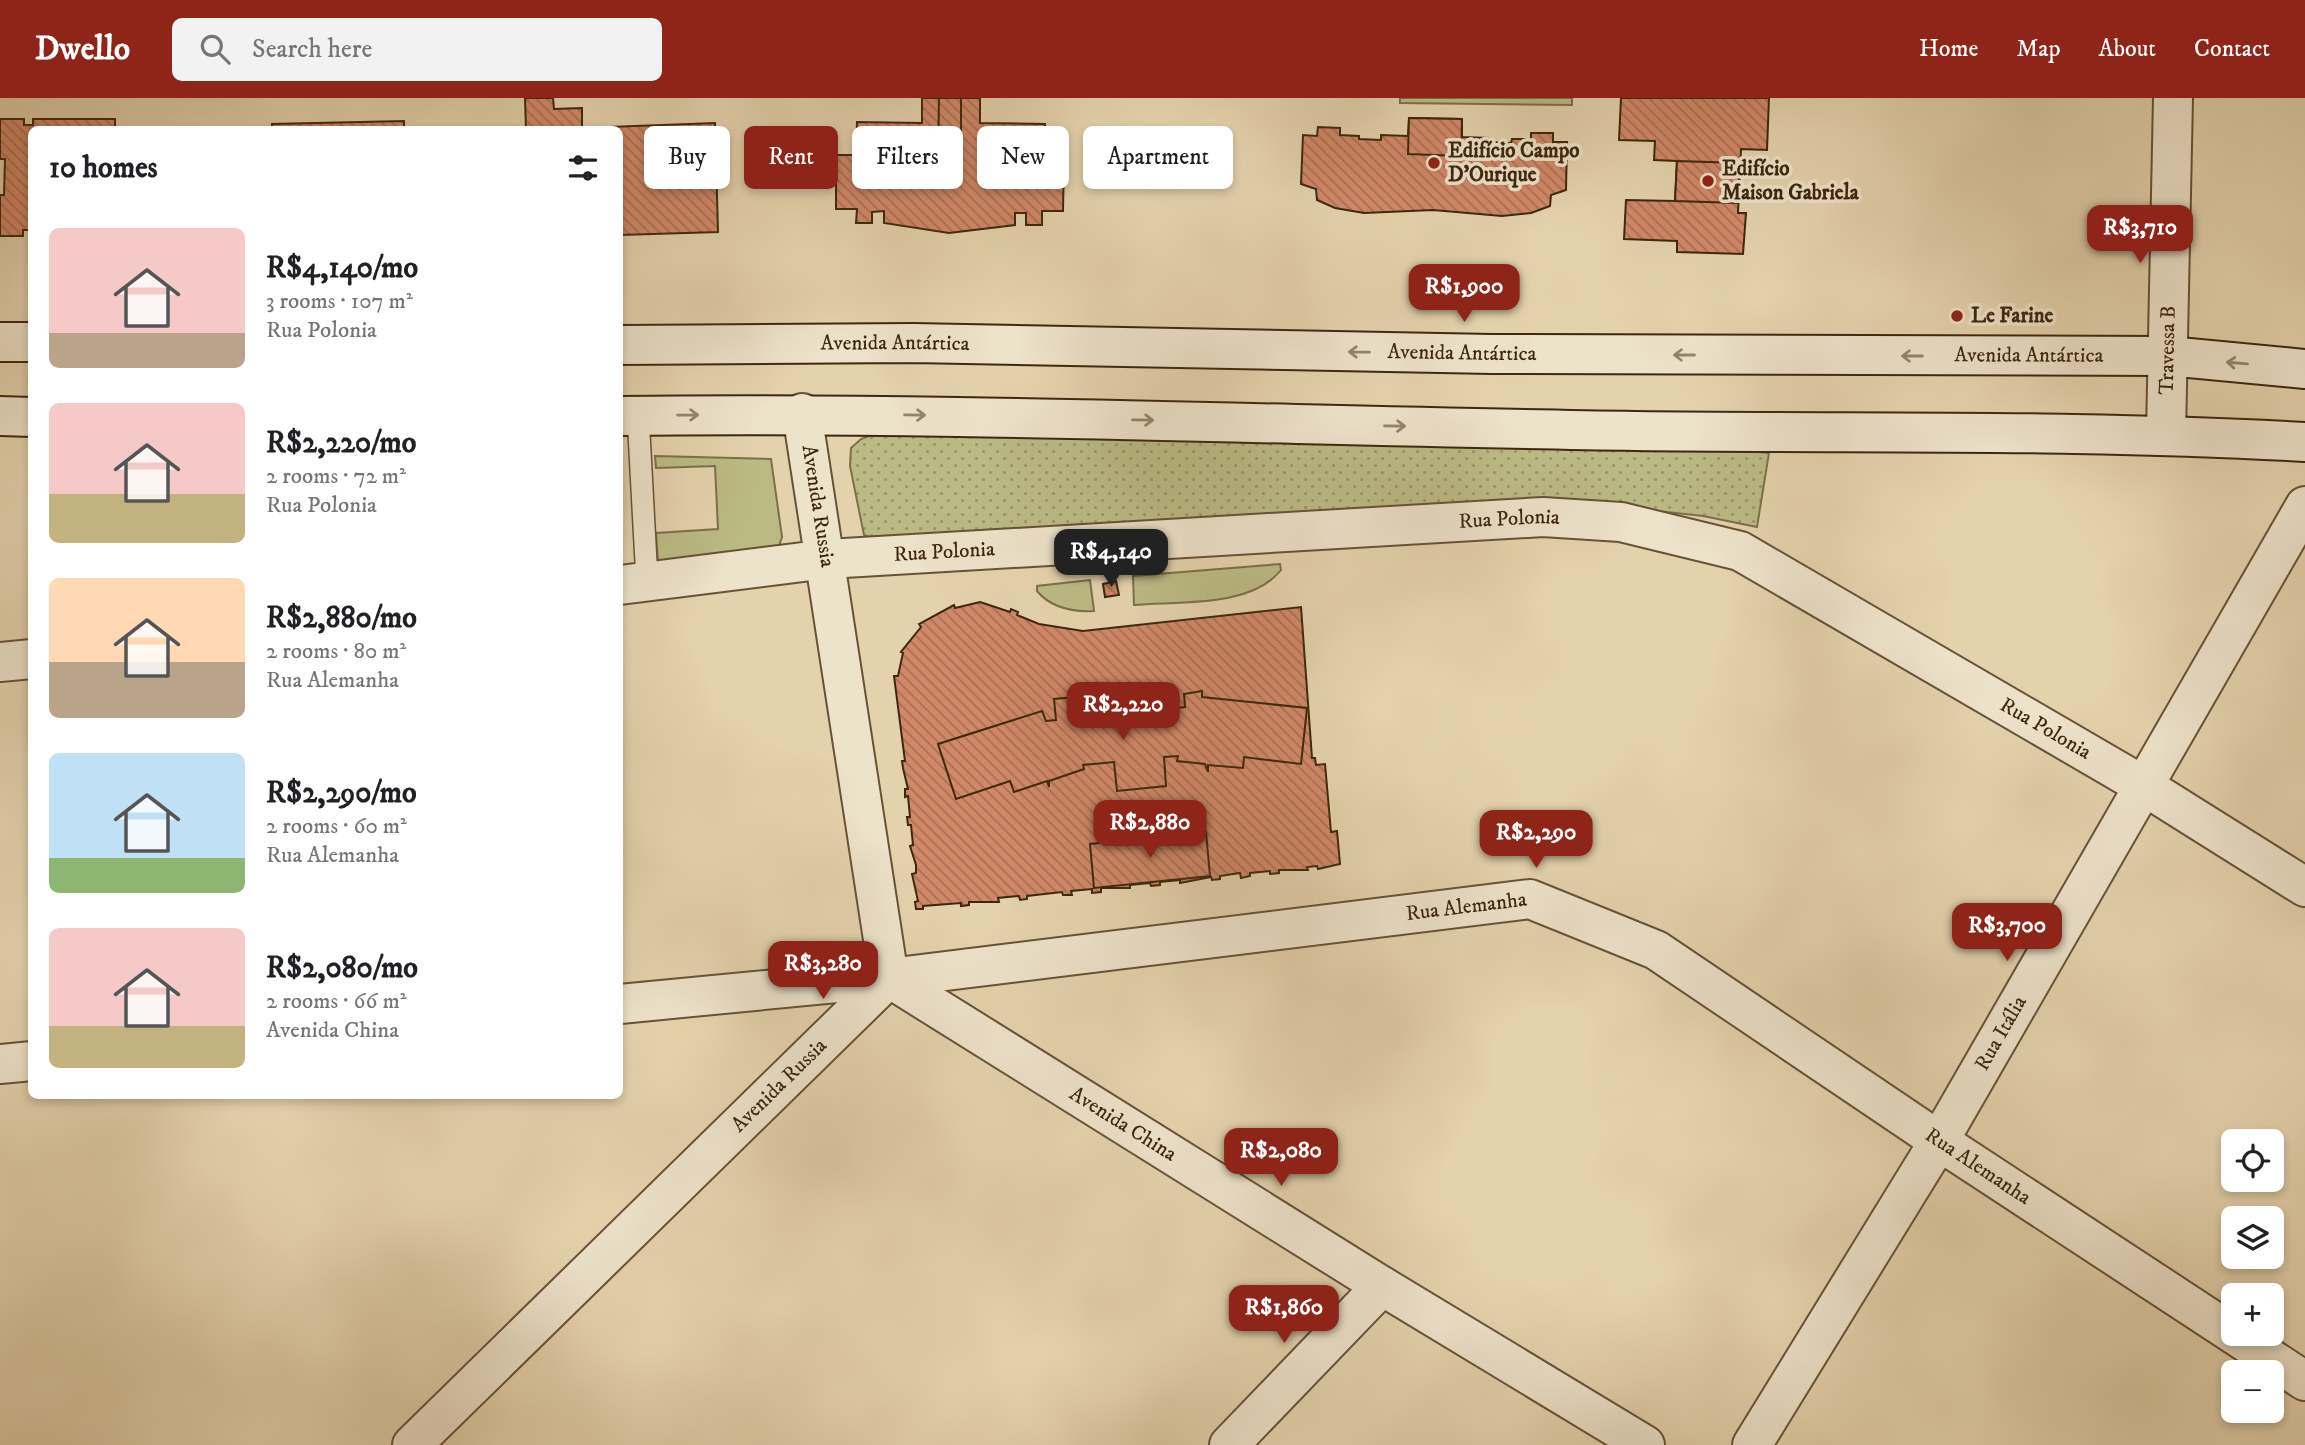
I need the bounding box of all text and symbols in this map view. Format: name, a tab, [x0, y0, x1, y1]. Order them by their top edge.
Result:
search box	[172, 18, 662, 81]
text: Dwello	[35, 29, 130, 70]
icon: search	[196, 30, 234, 68]
text: Search here	[252, 33, 372, 66]
text: Home	[1919, 34, 1978, 64]
text: Map	[2016, 34, 2061, 64]
text: About	[2099, 34, 2156, 64]
text: Contact	[2194, 34, 2270, 64]
chip: Buy	[644, 126, 730, 189]
chip: Rent	[744, 126, 838, 189]
chip: Filters	[852, 126, 963, 189]
chip: New	[977, 126, 1069, 189]
chip: Apartment	[1083, 126, 1233, 189]
place label: Edifício Campo D'Ourique	[1448, 138, 1579, 188]
icon: filters	[564, 149, 602, 187]
text: 10 homes	[49, 150, 158, 187]
marker: Edifício Campo D'Ourique	[1426, 155, 1442, 171]
place label: Edifício Maison Gabriela	[1722, 156, 1860, 206]
marker: Edifício Maison Gabriela	[1700, 173, 1716, 189]
pin: R$3,710	[2075, 206, 2205, 265]
text: R$3,710	[2103, 213, 2177, 242]
text: R$4,140/mo	[266, 250, 418, 287]
icon: home	[105, 256, 189, 340]
pin: R$1,900	[1399, 264, 1529, 324]
text: R$1,900	[1425, 272, 1503, 301]
text: 3 rooms · 107 m²	[266, 287, 413, 316]
place label: Le Farine	[1971, 303, 2054, 329]
street label: Travessa B	[2154, 305, 2182, 395]
marker: Le Farine	[1949, 308, 1965, 324]
text: Rua Polonia	[266, 316, 377, 345]
street label: Avenida Antártica	[820, 330, 970, 357]
street label: Avenida Antártica	[1387, 339, 1537, 367]
street label: Avenida Antártica	[1954, 342, 2104, 369]
one-way arrow	[1348, 345, 1371, 358]
one-way arrow	[1673, 348, 1696, 362]
one-way arrow	[1901, 349, 1924, 363]
one-way arrow	[2226, 356, 2249, 369]
one-way arrow	[676, 408, 699, 421]
one-way arrow	[903, 409, 926, 422]
one-way arrow	[1131, 414, 1154, 427]
one-way arrow	[1383, 419, 1406, 432]
text: R$2,220/mo	[266, 425, 416, 462]
icon: home	[105, 431, 189, 515]
street label: Avenida Russia	[795, 443, 841, 569]
text: 2 rooms · 72 m²	[266, 462, 406, 491]
text: Rua Polonia	[266, 491, 377, 520]
street label: Rua Polonia	[1458, 504, 1561, 535]
pin: R$4,140	[1046, 530, 1176, 589]
street label: Rua Polonia	[893, 536, 996, 568]
text: R$4,140	[1070, 537, 1152, 566]
text: R$2,880/mo	[266, 600, 417, 637]
icon: home	[105, 606, 189, 690]
text: 2 rooms · 80 m²	[266, 637, 406, 666]
text: Rua Alemanha	[266, 666, 399, 695]
pin: R$2,220	[1058, 682, 1188, 742]
text: R$2,220	[1083, 690, 1163, 719]
street label: Rua Polonia	[1995, 692, 2096, 765]
text: R$2,290/mo	[266, 775, 417, 812]
icon: home	[105, 781, 189, 865]
pin: R$2,880	[1085, 800, 1215, 860]
text: R$2,880	[1110, 808, 1190, 837]
pin: R$2,290	[1471, 810, 1601, 870]
text: 2 rooms · 60 m²	[266, 812, 407, 841]
text: R$2,290	[1496, 818, 1576, 847]
text: Rua Alemanha	[266, 841, 399, 870]
street label: Rua Alemanha	[1404, 886, 1528, 927]
pin: R$3,700	[1942, 904, 2072, 963]
text: R$3,700	[1968, 911, 2046, 940]
pin: R$3,280	[758, 942, 888, 1001]
text: R$3,280	[784, 949, 862, 978]
text: R$2,080/mo	[266, 950, 418, 987]
icon: home	[105, 956, 189, 1040]
text: 2 rooms · 66 m²	[266, 987, 406, 1016]
street label: Rua Itália	[1969, 991, 2033, 1076]
text: Avenida China	[266, 1016, 399, 1045]
street label: Avenida Russia	[726, 1033, 833, 1138]
street label: Avenida China	[1065, 1081, 1182, 1167]
street label: Rua Alemanha	[1920, 1122, 2036, 1211]
pin: R$2,080	[1216, 1128, 1346, 1188]
map controls	[2221, 1129, 2284, 1423]
button: locate	[2221, 1129, 2284, 1192]
text: R$2,080	[1240, 1136, 1322, 1165]
button: layers	[2221, 1206, 2284, 1269]
button: +	[2221, 1283, 2284, 1346]
pin: R$1,860	[1219, 1286, 1349, 1345]
text: R$1,860	[1245, 1293, 1323, 1322]
button: −	[2221, 1360, 2284, 1423]

